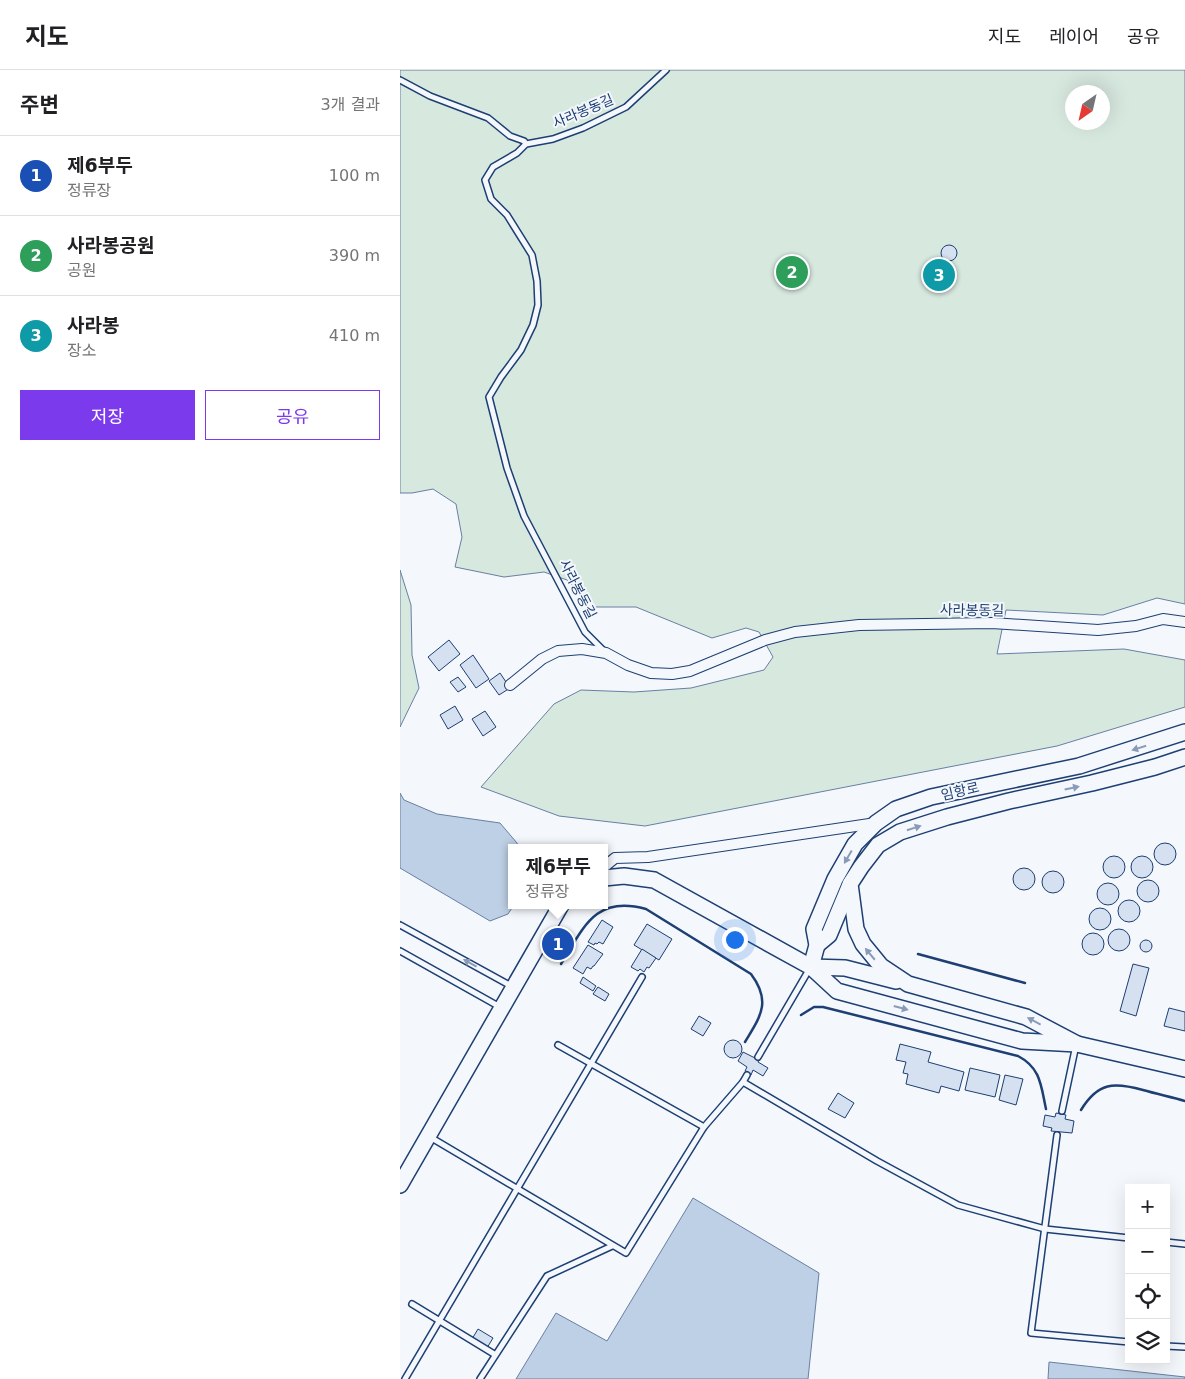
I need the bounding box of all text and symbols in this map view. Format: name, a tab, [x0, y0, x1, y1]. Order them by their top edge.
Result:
text: 지도	[25, 23, 69, 51]
text: 지도	[988, 26, 1021, 47]
text: 레이어	[1049, 26, 1099, 47]
text: 공유	[1127, 26, 1160, 47]
north arrow	[1065, 85, 1110, 130]
street label: 사라봉동길	[550, 91, 616, 131]
text: 주변	[20, 93, 59, 117]
text: 3개 결과	[321, 95, 380, 114]
text: 제6부두	[67, 154, 133, 176]
text: 1	[30, 166, 42, 185]
text: 100 m	[329, 166, 380, 185]
text: 정류장	[67, 181, 111, 200]
text: 사라봉공원	[67, 234, 154, 256]
text: 2	[30, 246, 42, 265]
text: 390 m	[329, 246, 380, 265]
pin: 2	[776, 253, 808, 291]
pin: 3	[923, 256, 955, 294]
text: 공원	[67, 261, 96, 280]
text: 사라봉	[67, 314, 119, 336]
text: 3	[30, 326, 42, 345]
text: 410 m	[329, 326, 380, 345]
text: 장소	[67, 341, 96, 360]
button: 저장	[20, 390, 195, 440]
button: 공유	[205, 390, 380, 440]
street label: 사라봉동길	[556, 557, 600, 621]
street label: 사라봉동길	[940, 601, 1004, 619]
one-way arrow	[1131, 744, 1146, 752]
street label: 임항로	[939, 779, 981, 803]
one-way arrow	[1064, 784, 1079, 792]
one-way arrow	[907, 823, 922, 831]
popup	[508, 844, 608, 909]
one-way arrow	[843, 851, 852, 864]
text: 제6부두	[525, 855, 591, 877]
text: 정류장	[525, 882, 569, 901]
pin: 1	[542, 925, 574, 963]
your location	[722, 927, 748, 953]
one-way arrow	[865, 947, 876, 960]
one-way arrow	[464, 959, 477, 968]
one-way arrow	[893, 1004, 908, 1012]
one-way arrow	[1026, 1017, 1041, 1025]
map controls	[1125, 1184, 1170, 1364]
button: +	[1125, 1184, 1170, 1229]
button: −	[1125, 1229, 1170, 1274]
button: locate	[1125, 1274, 1170, 1319]
button: layers	[1125, 1319, 1170, 1364]

